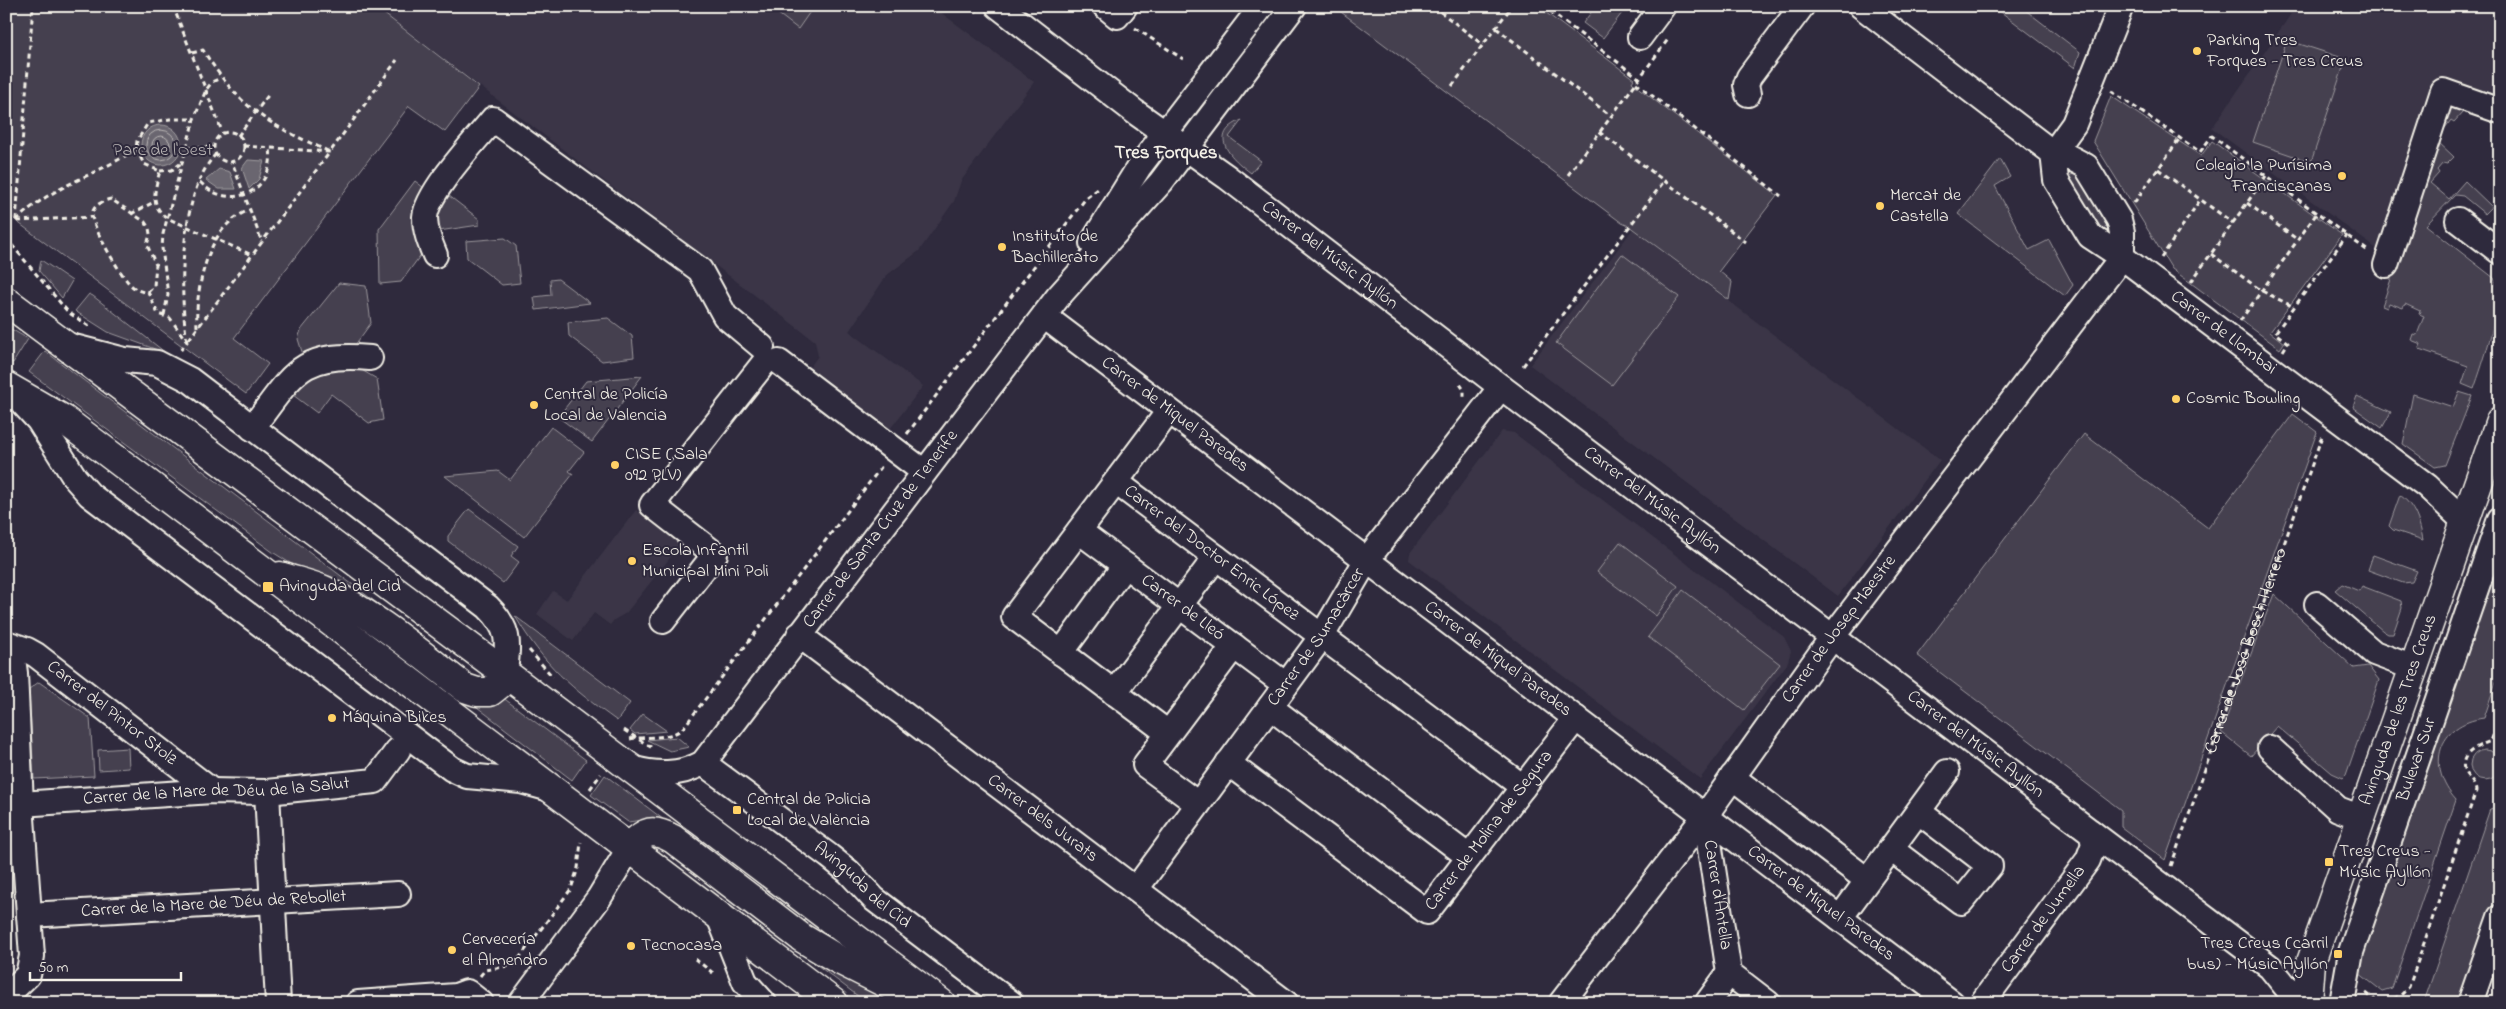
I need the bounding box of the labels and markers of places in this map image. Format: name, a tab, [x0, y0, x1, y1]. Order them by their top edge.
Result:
place label: Parking Tres Forques - Tres Creus	[2206, 28, 2363, 75]
marker: Parking Tres Forques - Tres Creus	[2191, 45, 2203, 57]
place label: Colegio la Purísima Franciscanas	[2195, 153, 2332, 200]
marker: Colegio la Purísima Franciscanas	[2336, 170, 2348, 182]
place label: Mercat de Castella	[1890, 183, 1962, 230]
marker: Mercat de Castella	[1874, 200, 1886, 212]
place label: Instituto de Bachillerato	[1011, 224, 1099, 271]
marker: Instituto de Bachillerato	[996, 241, 1008, 253]
place label: Central de Policía Local de Valencia	[544, 382, 668, 429]
place label: Cosmic Bowling	[2186, 386, 2300, 413]
marker: Cosmic Bowling	[2170, 393, 2182, 405]
marker: Central de Policía Local de Valencia	[528, 399, 540, 411]
place label: CISE (Sala 092 PLV)	[625, 442, 708, 489]
marker: CISE (Sala 092 PLV)	[609, 459, 621, 471]
place label: Escola Infantil Municipal Mini Poli	[642, 538, 769, 585]
marker: Escola Infantil Municipal Mini Poli	[626, 555, 638, 567]
place label: Avinguda del Cid	[279, 574, 401, 601]
marker: Avinguda del Cid	[261, 580, 275, 594]
place label: Máquina Bikes	[342, 705, 447, 731]
marker: Máquina Bikes	[326, 712, 338, 724]
place label: Central de Policia Local de València	[747, 787, 871, 834]
marker: Central de Policia Local de València	[731, 804, 743, 816]
place label: Tres Creus - Músic Ayllón	[2339, 839, 2431, 886]
marker: Tres Creus - Músic Ayllón	[2323, 856, 2335, 868]
place label: Cervecería el Almendro	[462, 927, 548, 974]
place label: Tres Creus (carril bus) - Músic Ayllón	[2187, 931, 2328, 978]
place label: Tecnocasa	[641, 933, 722, 959]
marker: Tecnocasa	[625, 940, 637, 952]
marker: Cervecería el Almendro	[446, 944, 458, 956]
marker: Tres Creus (carril bus) - Músic Ayllón	[2332, 948, 2344, 960]

